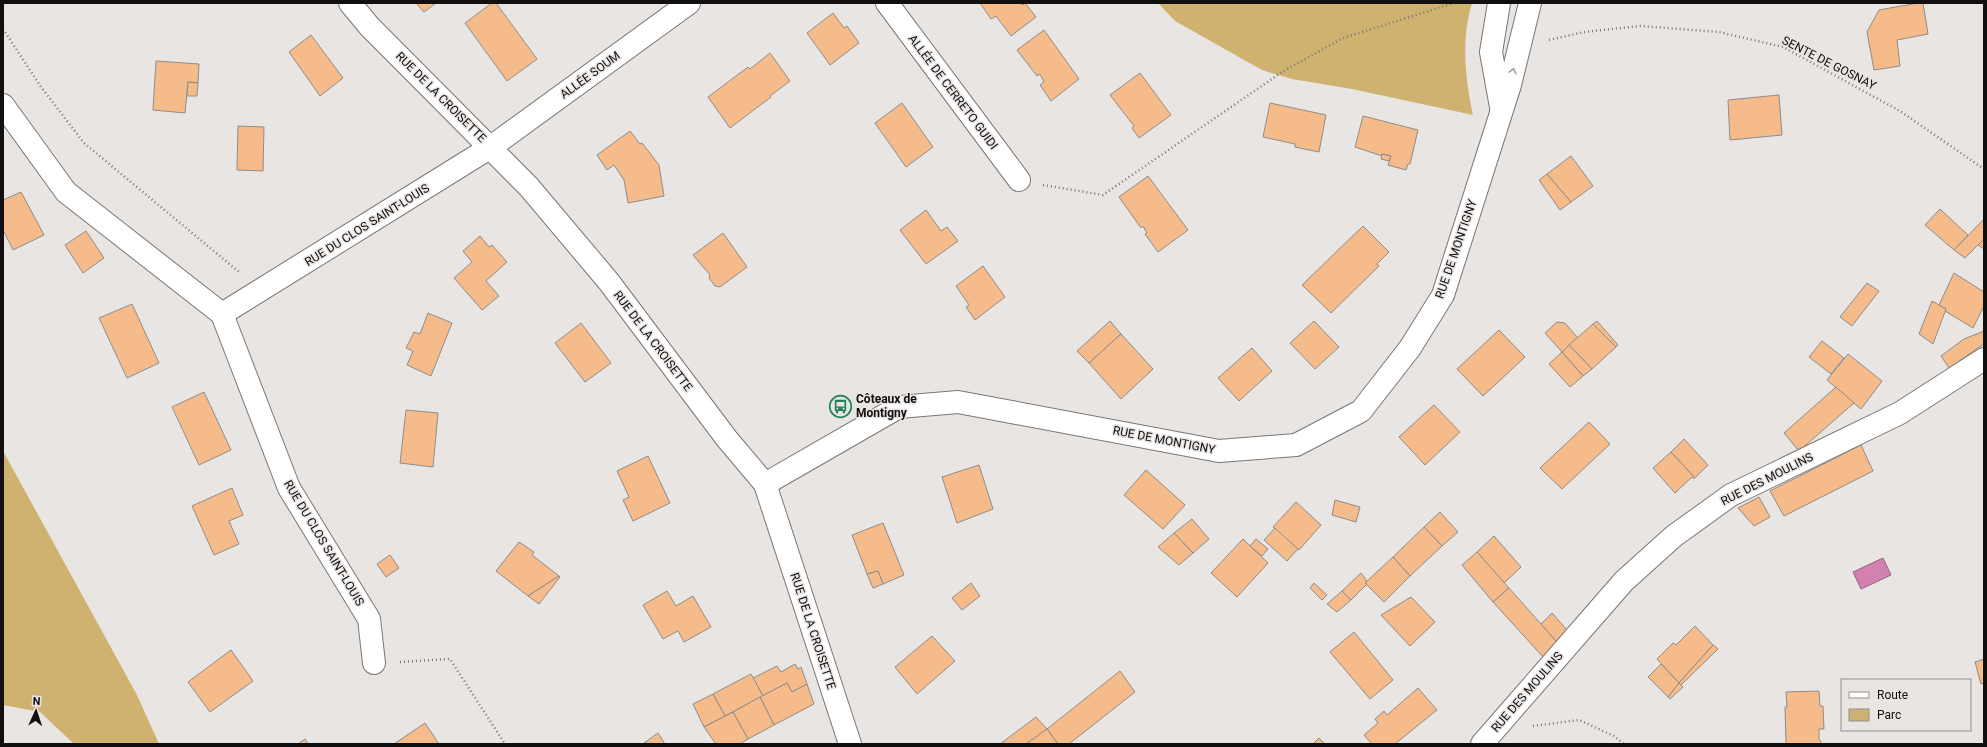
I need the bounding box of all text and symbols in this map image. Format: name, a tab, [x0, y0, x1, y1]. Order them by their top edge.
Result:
street label: ALLÉE DE CERRETO GUIDI	[905, 31, 1002, 152]
street label: SENTE DE GOSNAY	[1780, 33, 1879, 93]
street label: ALLÉE SOUM	[557, 48, 623, 102]
street label: RUE DE LA CROISETTE	[393, 49, 489, 145]
one-way arrow	[1508, 68, 1517, 75]
street label: RUE DU CLOS SAINT-LOUIS	[302, 181, 432, 269]
street label: RUE DE MONTIGNY	[1432, 197, 1480, 300]
street label: RUE DE LA CROISETTE	[611, 288, 695, 394]
place label: Côteaux de Montigny	[856, 392, 917, 420]
bus stop icon: Côteaux de Montigny	[828, 393, 854, 419]
street label: RUE DE MONTIGNY	[1112, 423, 1217, 457]
street label: RUE DES MOULINS	[1719, 450, 1815, 508]
street label: RUE DU CLOS SAINT-LOUIS	[281, 478, 367, 608]
street label: RUE DE LA CROISETTE	[787, 571, 839, 691]
street label: RUE DES MOULINS	[1488, 649, 1566, 735]
legend	[1841, 679, 1971, 731]
text: Route	[1877, 688, 1908, 702]
north arrow	[16, 691, 56, 731]
text: N	[32, 695, 41, 708]
text: Parc	[1877, 708, 1901, 722]

